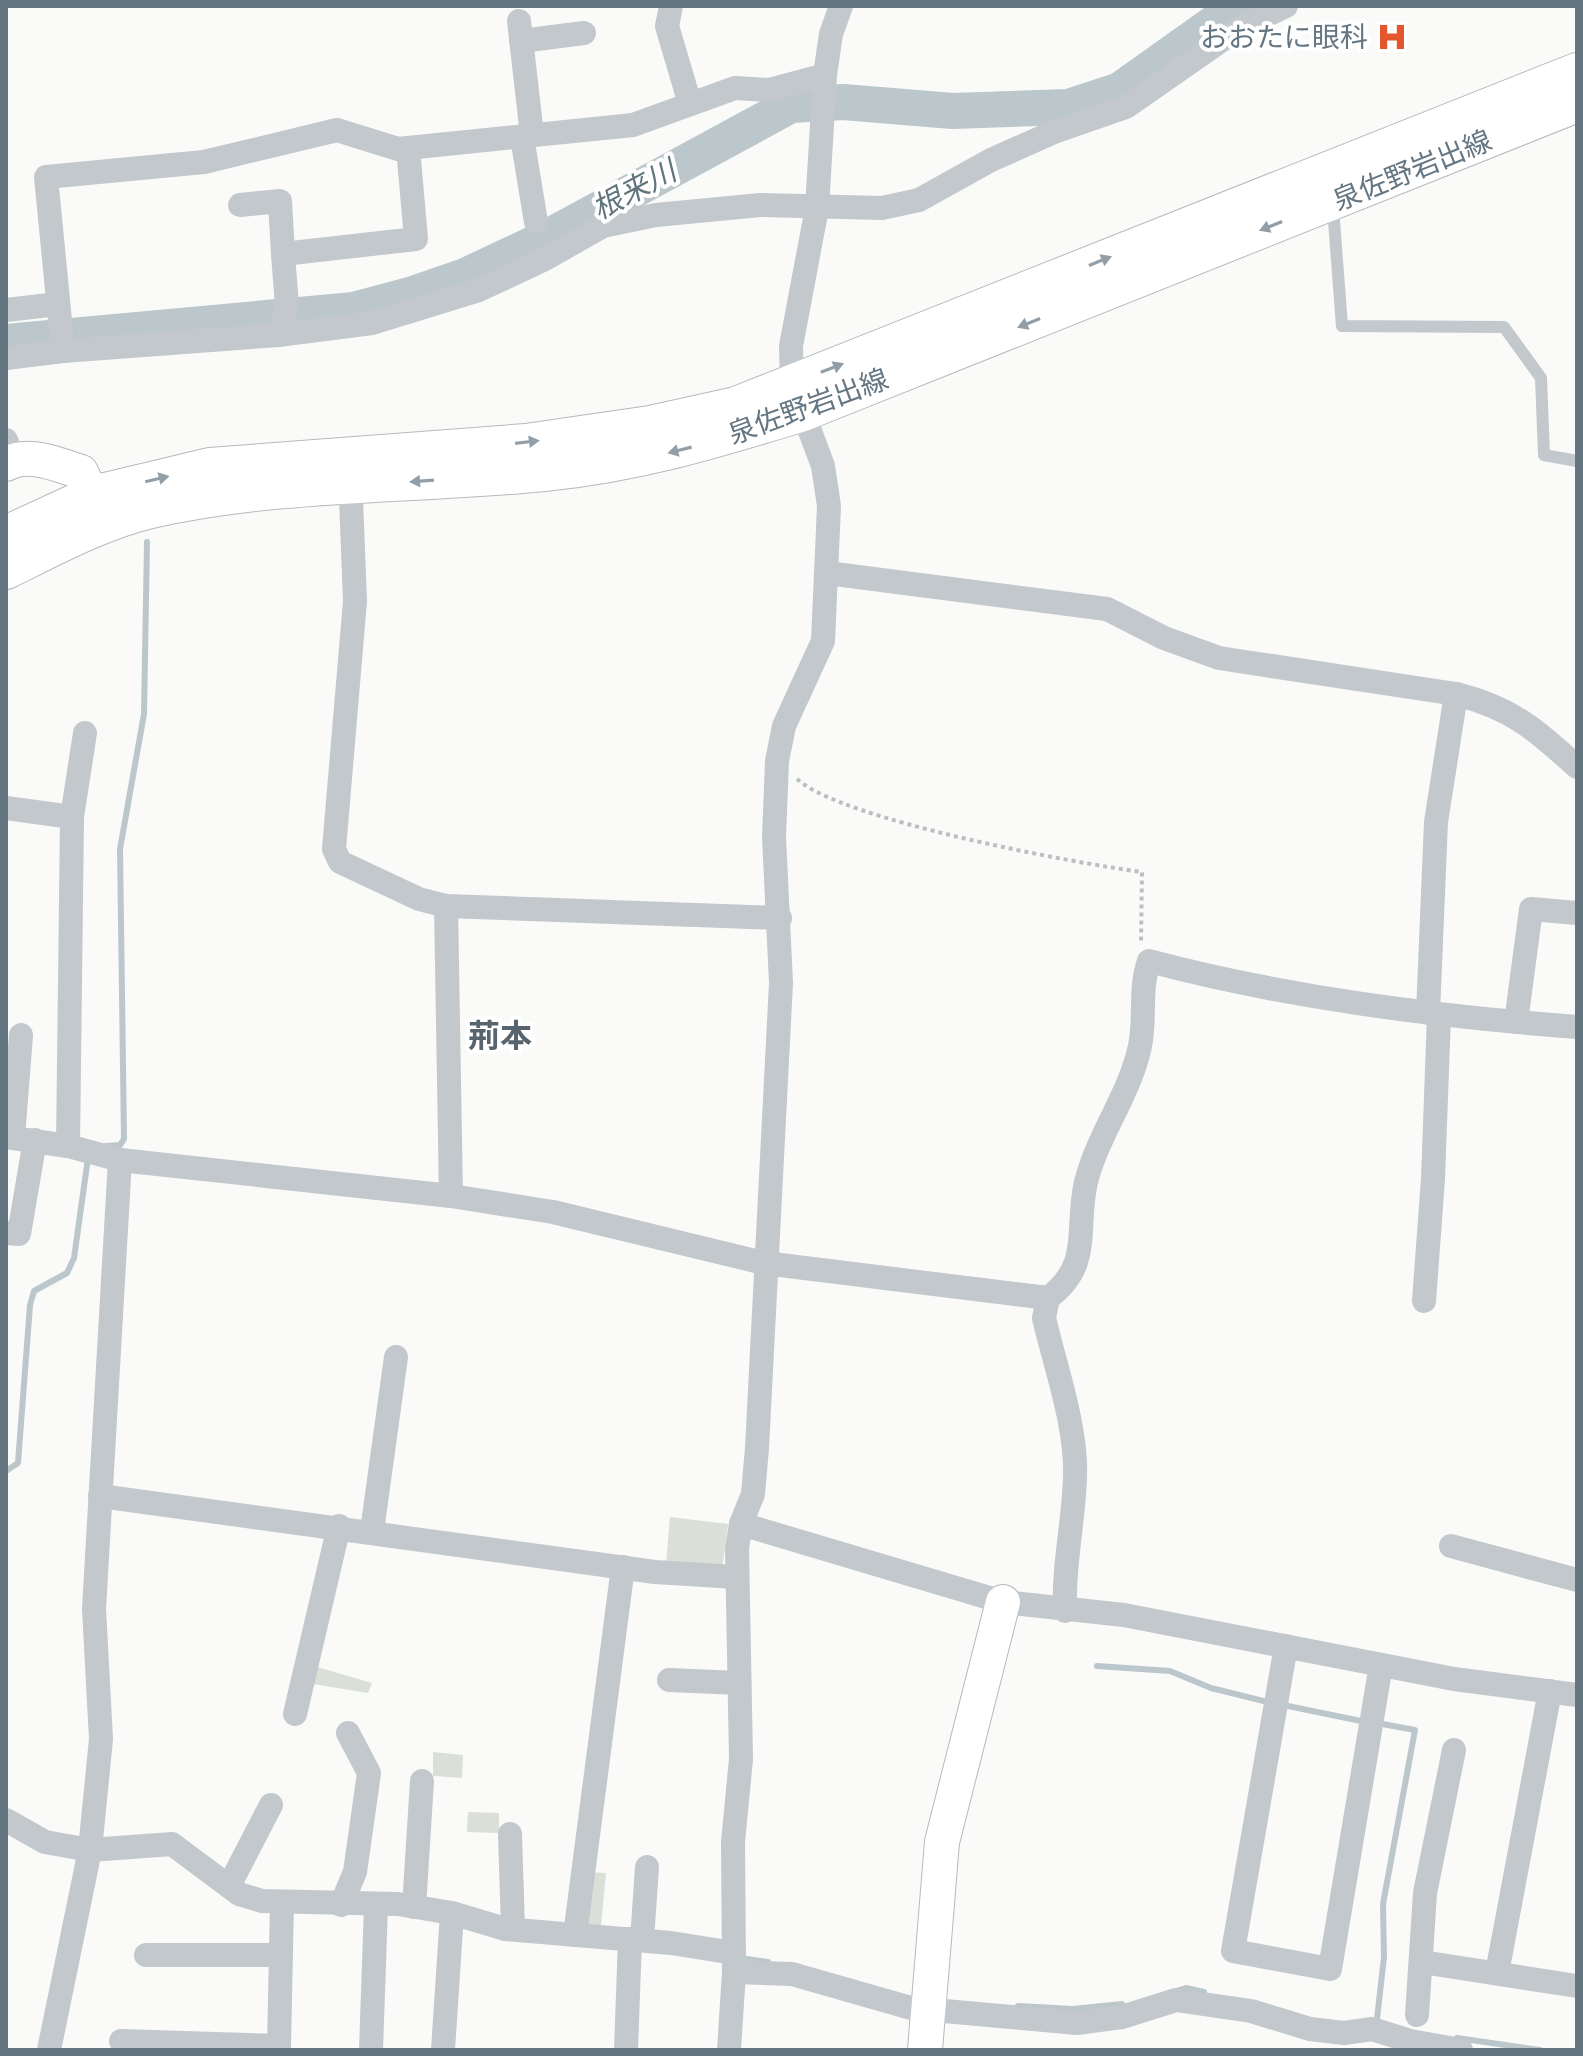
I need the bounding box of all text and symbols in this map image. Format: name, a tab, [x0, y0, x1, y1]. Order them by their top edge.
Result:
hospital icon: おおたに眼科	[1375, 20, 1409, 54]
place label: おおたに眼科	[1200, 21, 1368, 53]
street label: 泉佐野岩出線	[1328, 124, 1496, 216]
water label: 根来川	[586, 152, 684, 225]
one-way arrow	[1259, 220, 1283, 233]
one-way arrow	[1088, 255, 1112, 268]
one-way arrow	[1017, 316, 1041, 329]
one-way arrow	[821, 361, 845, 374]
street label: 泉佐野岩出線	[724, 362, 892, 450]
one-way arrow	[515, 435, 540, 448]
one-way arrow	[667, 444, 692, 456]
one-way arrow	[145, 473, 170, 485]
one-way arrow	[409, 475, 434, 488]
district label: 荊本	[468, 1017, 532, 1054]

